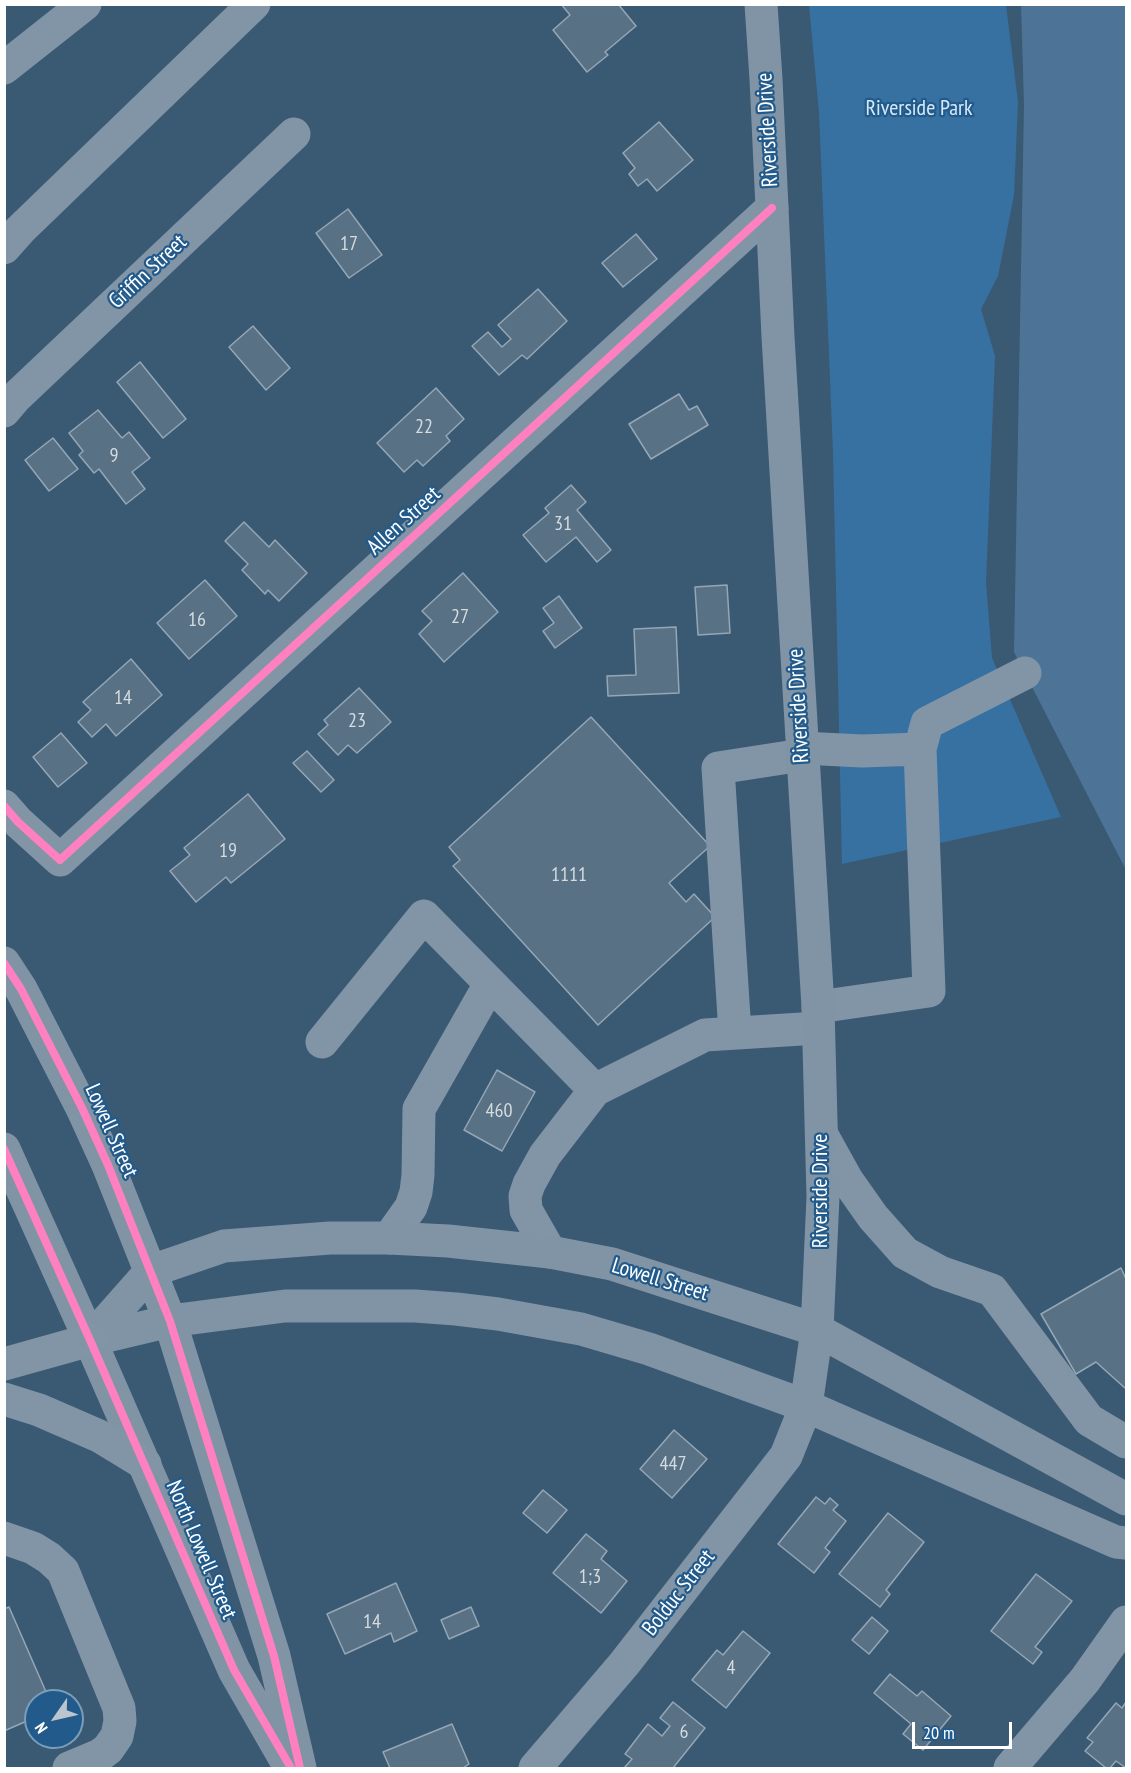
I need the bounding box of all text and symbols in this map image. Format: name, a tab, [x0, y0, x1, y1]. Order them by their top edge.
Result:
street label: Riverside Drive	[752, 72, 784, 188]
park label: Riverside Park	[865, 96, 973, 122]
street label: Griffin Street	[104, 229, 192, 315]
house number: 17	[340, 232, 358, 256]
house number: 22	[415, 415, 433, 439]
house number: 9	[110, 444, 118, 468]
street label: Allen Street	[362, 481, 446, 561]
house number: 31	[554, 512, 572, 536]
house number: 27	[451, 605, 469, 629]
house number: 16	[188, 608, 206, 632]
street label: Riverside Drive	[783, 648, 815, 764]
house number: 14	[114, 686, 132, 710]
house number: 23	[348, 709, 366, 733]
house number: 19	[219, 839, 237, 863]
house number: 1111	[551, 863, 587, 887]
street label: Lowell Street	[79, 1080, 143, 1182]
house number: 460	[486, 1099, 512, 1123]
street label: Riverside Drive	[808, 1134, 834, 1248]
street label: Lowell Street	[608, 1253, 712, 1307]
house number: 447	[660, 1452, 686, 1476]
street label: North Lowell Street	[160, 1477, 242, 1623]
street label: Bolduc Street	[637, 1545, 721, 1641]
house number: 1;3	[579, 1565, 601, 1589]
house number: 14	[363, 1610, 381, 1634]
house number: 4	[727, 1656, 735, 1680]
north arrow	[24, 1689, 84, 1749]
scale bar	[915, 1710, 1016, 1748]
text: N	[30, 1719, 51, 1737]
house number: 6	[680, 1720, 688, 1744]
text: 20 m	[923, 1721, 955, 1744]

